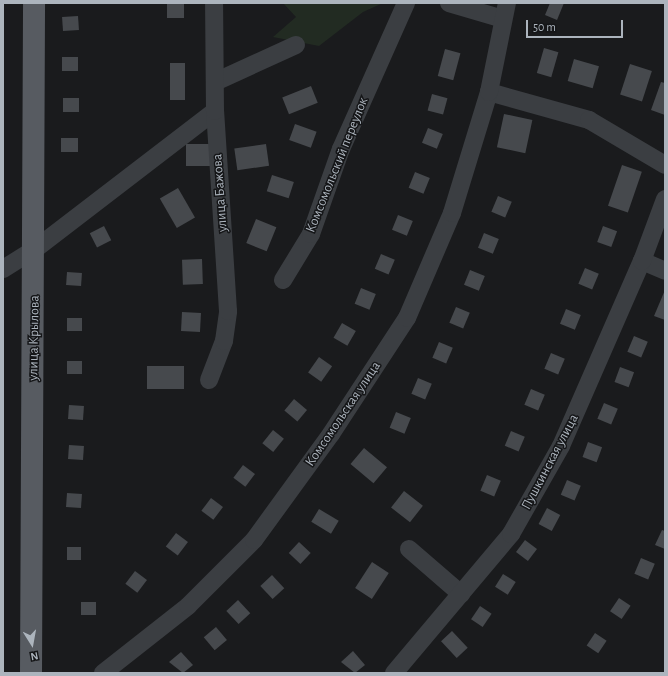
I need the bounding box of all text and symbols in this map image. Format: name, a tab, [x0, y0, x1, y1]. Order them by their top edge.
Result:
scale bar	[528, 12, 625, 38]
text: 50 m	[533, 21, 556, 33]
street label: Комсомольский переулок	[302, 95, 372, 235]
street label: улица Бажова	[209, 153, 231, 233]
street label: улица Крылова	[25, 295, 43, 381]
street label: Комсомольская улица	[302, 358, 384, 470]
street label: Пушкинская улица	[518, 411, 582, 513]
north arrow	[12, 624, 52, 664]
text: N	[30, 650, 39, 662]

